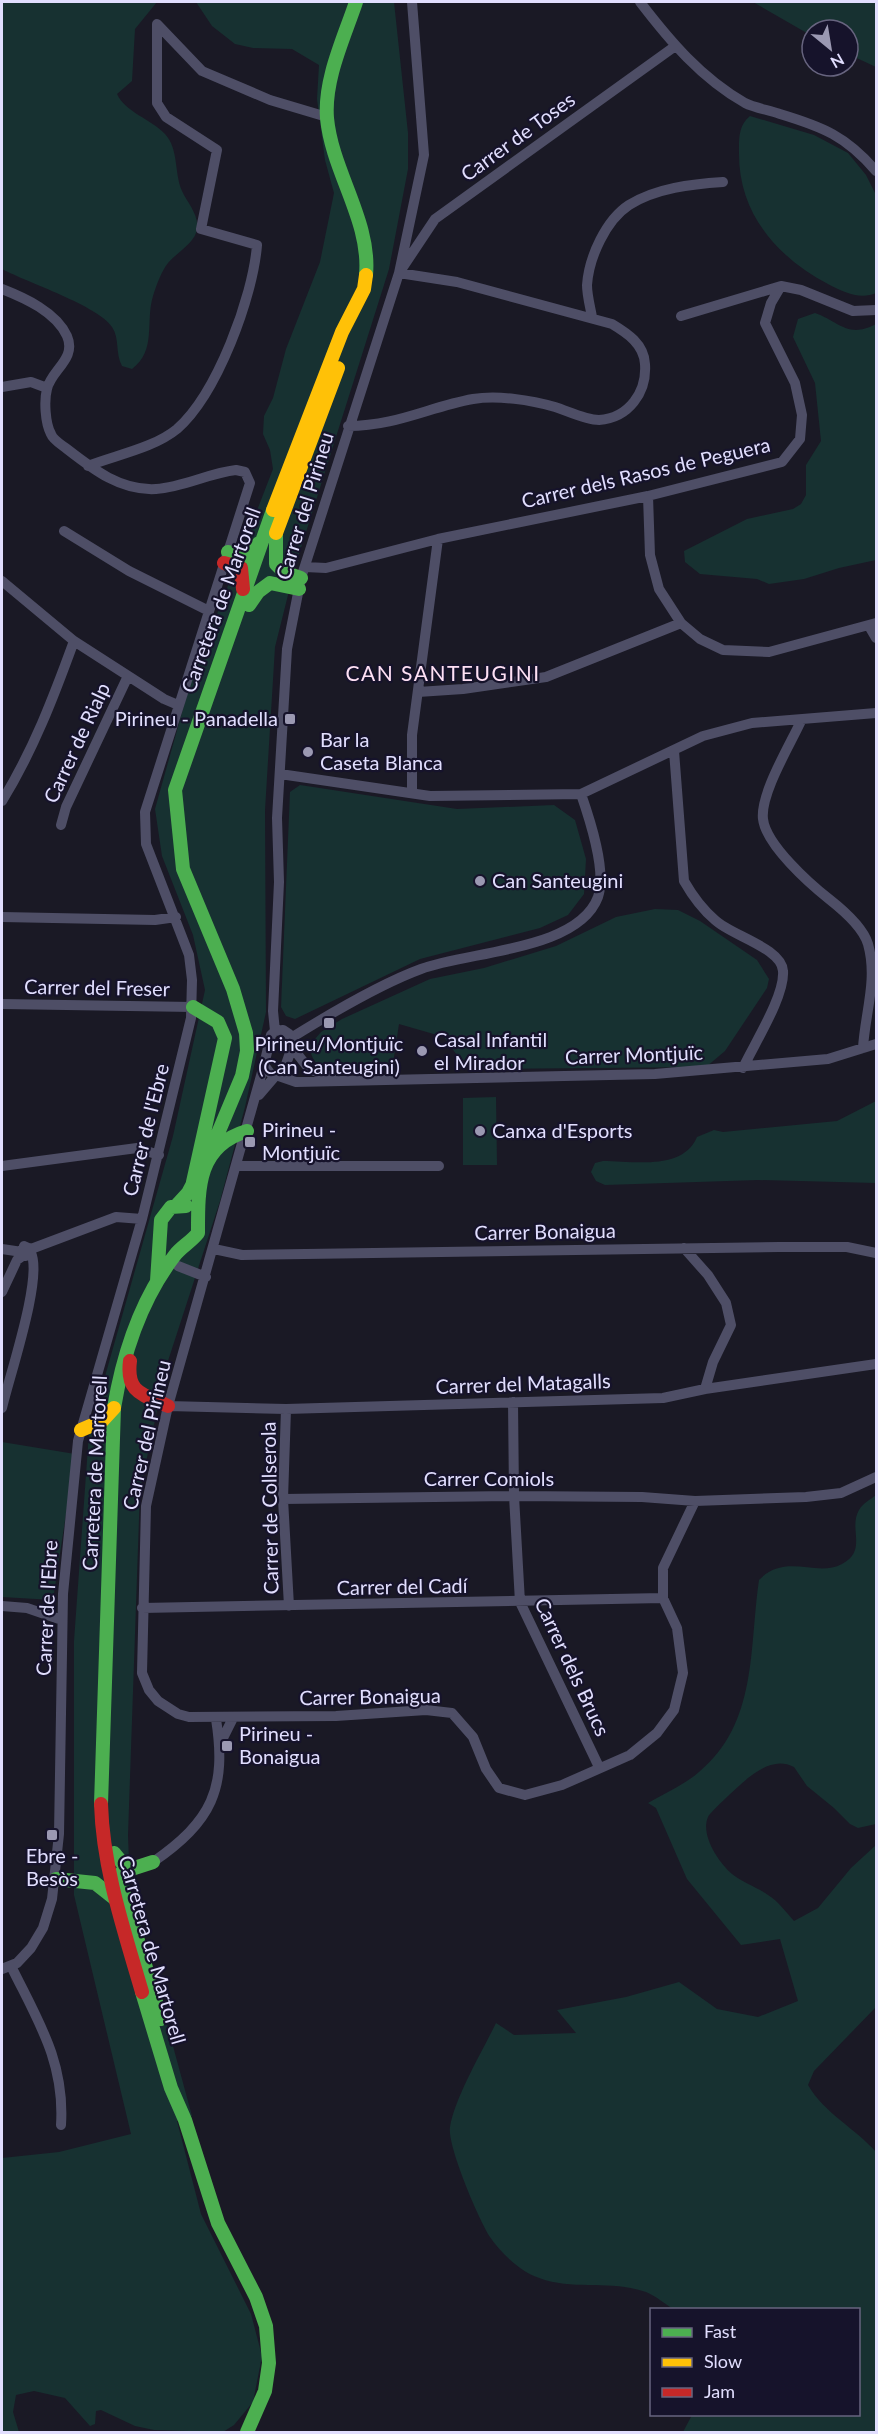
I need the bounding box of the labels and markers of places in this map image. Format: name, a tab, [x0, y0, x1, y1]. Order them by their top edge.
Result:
place label: Pirineu - Panadella	[115, 706, 278, 730]
marker: Pirineu - Panadella	[283, 712, 297, 726]
place label: Bar la Caseta Blanca	[320, 727, 443, 774]
marker: Bar la Caseta Blanca	[301, 745, 315, 759]
place label: Can Santeugini	[492, 868, 623, 892]
marker: Can Santeugini	[473, 874, 487, 888]
marker: Pirineu/Montjuïc (Can Santeugini)	[322, 1016, 336, 1030]
place label: Casal Infantil el Mirador	[434, 1027, 547, 1074]
place label: Pirineu/Montjuïc (Can Santeugini)	[255, 1031, 404, 1078]
marker: Casal Infantil el Mirador	[415, 1044, 429, 1058]
place label: Pirineu - Montjuïc	[262, 1117, 341, 1164]
place label: Canxa d'Esports	[492, 1118, 632, 1142]
marker: Canxa d'Esports	[473, 1124, 487, 1138]
marker: Pirineu - Montjuïc	[243, 1135, 257, 1149]
place label: Pirineu - Bonaigua	[239, 1721, 321, 1768]
marker: Pirineu - Bonaigua	[220, 1739, 234, 1753]
marker: Ebre - Besòs	[45, 1828, 59, 1842]
place label: Ebre - Besòs	[26, 1843, 78, 1890]

